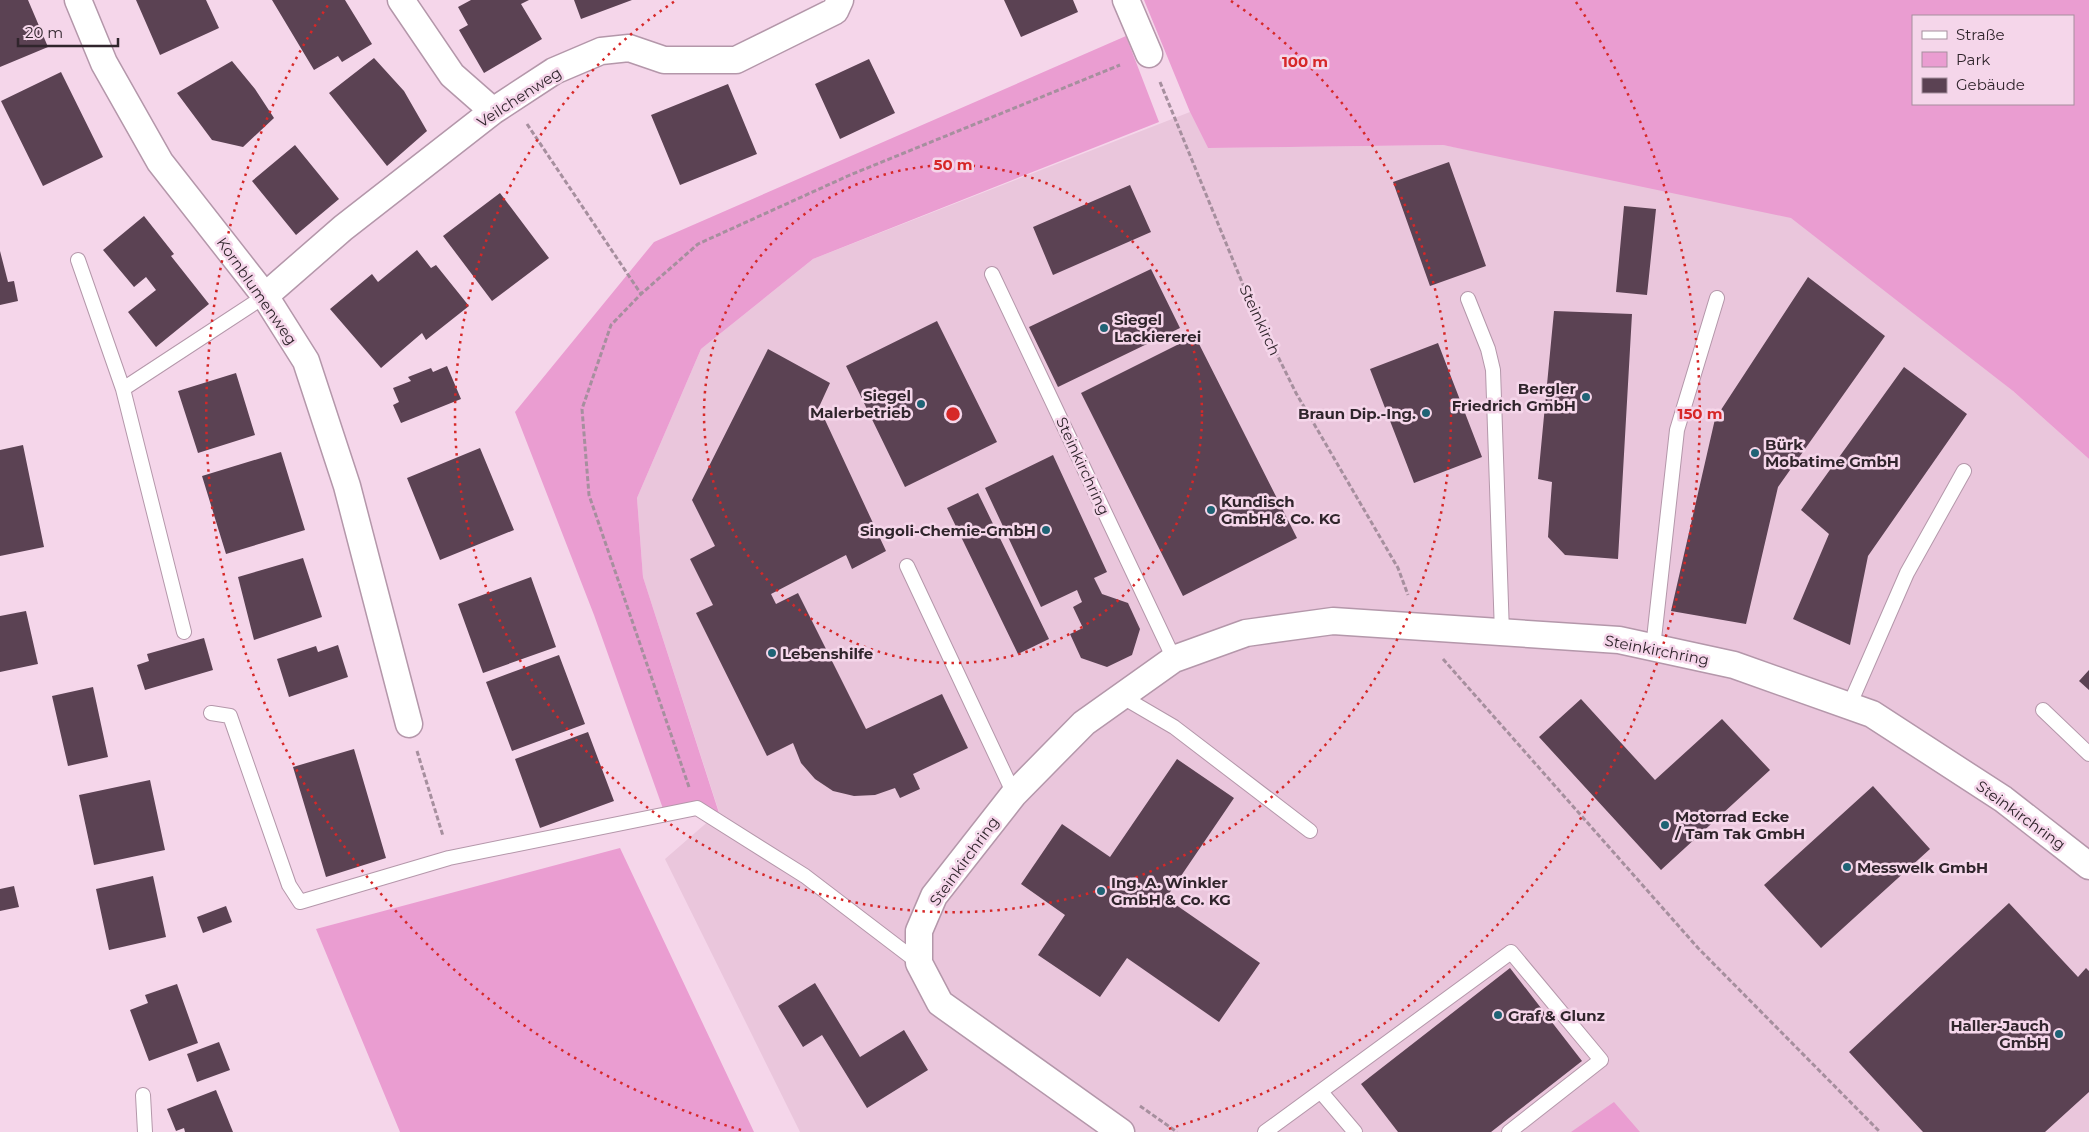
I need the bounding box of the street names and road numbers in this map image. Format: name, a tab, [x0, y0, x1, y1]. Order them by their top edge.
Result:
street label: Veilchenweg	[473, 63, 565, 131]
street label: Kornblumenweg	[213, 233, 301, 349]
street label: Steinkirch	[1235, 282, 1285, 358]
street label: Steinkirchring	[1052, 414, 1114, 518]
street label: Steinkirchring	[1603, 631, 1711, 669]
street label: Steinkirchring	[1973, 776, 2069, 854]
street label: Steinkirchring	[925, 813, 1003, 909]

